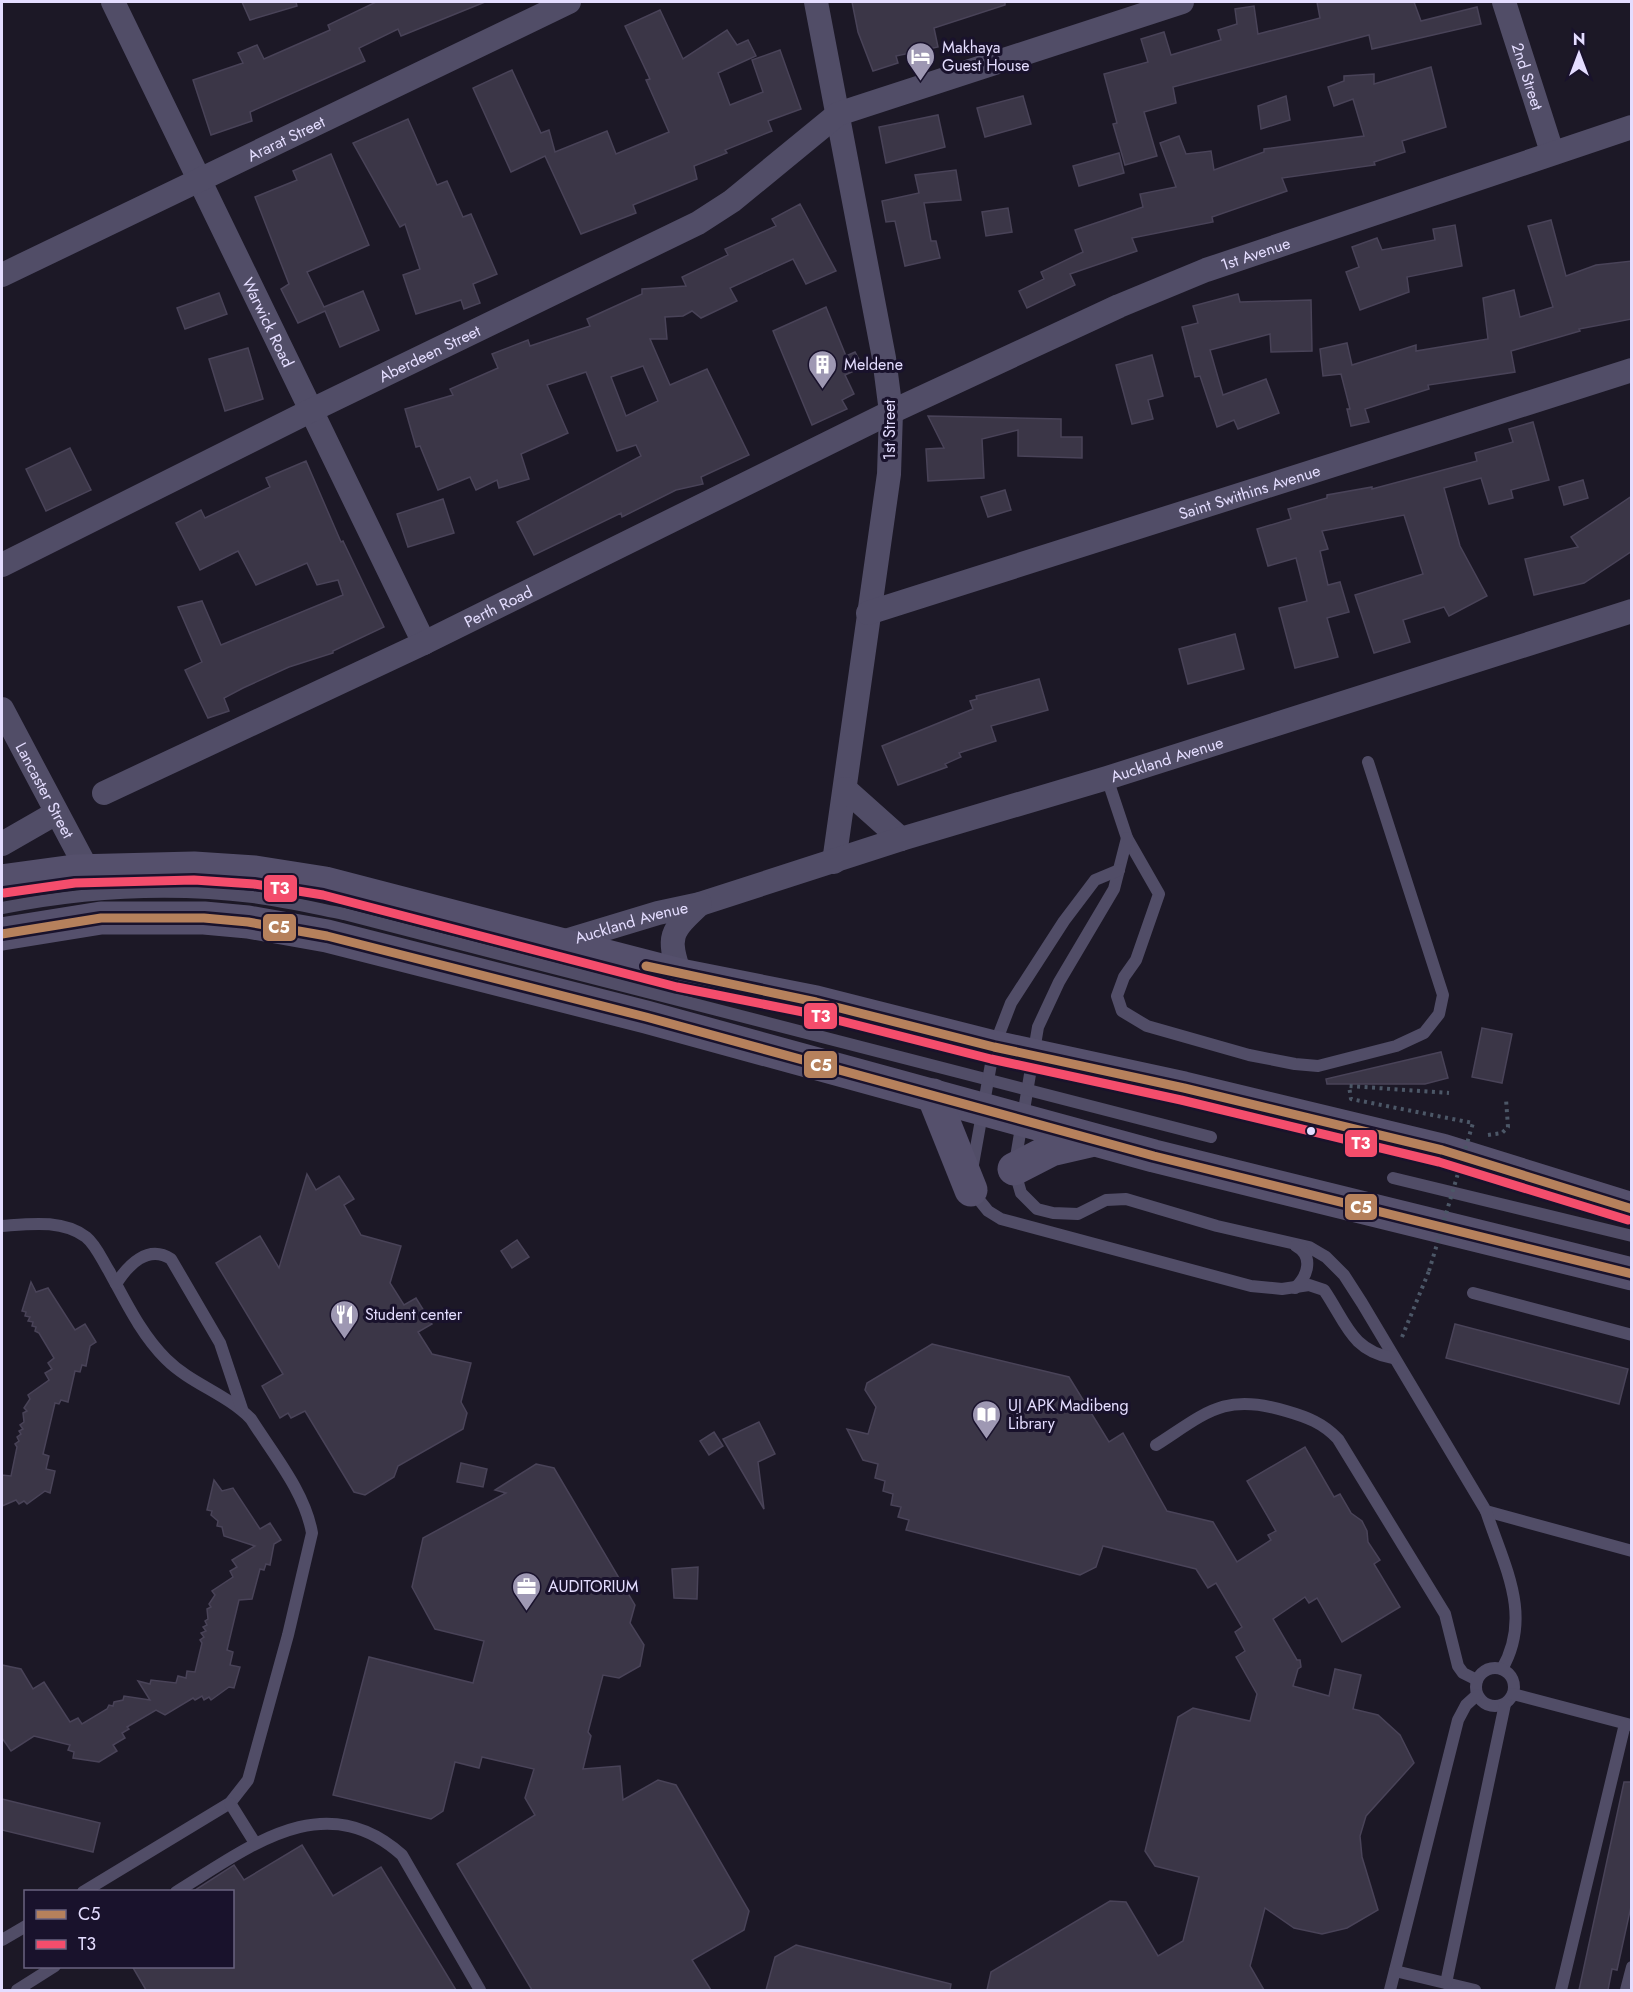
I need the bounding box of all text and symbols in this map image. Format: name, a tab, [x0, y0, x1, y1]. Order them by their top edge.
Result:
north arrow	[1549, 24, 1609, 84]
text: N	[1573, 28, 1585, 51]
place label: Makhaya Guest House	[942, 36, 1029, 77]
hotel icon: Makhaya Guest House	[905, 40, 937, 82]
street label: 2nd Street	[1506, 40, 1549, 113]
street label: Ararat Street	[243, 110, 329, 167]
street label: 1st Avenue	[1217, 231, 1293, 276]
street label: Warwick Road	[237, 274, 300, 371]
street label: Aberdeen Street	[375, 319, 484, 388]
building icon: Meldene	[807, 348, 839, 390]
place label: Meldene	[844, 353, 903, 376]
street label: 1st Street	[878, 400, 901, 460]
street label: Saint Swithins Avenue	[1175, 458, 1323, 525]
street label: Perth Road	[460, 580, 536, 633]
street label: Auckland Avenue	[1107, 730, 1226, 788]
street label: Lancaster Street	[10, 738, 80, 842]
line badge: T3	[263, 874, 298, 903]
text: T3	[271, 877, 290, 900]
street label: Auckland Avenue	[572, 895, 690, 949]
line badge: C5	[262, 913, 297, 942]
text: C5	[268, 916, 290, 939]
line badge: T3	[803, 1002, 838, 1030]
text: T3	[812, 1005, 831, 1028]
line badge: C5	[803, 1050, 838, 1079]
text: C5	[810, 1054, 832, 1077]
unlabelled marker	[1305, 1125, 1317, 1137]
line badge: T3	[1344, 1129, 1378, 1158]
text: T3	[1352, 1132, 1371, 1155]
line badge: C5	[1344, 1193, 1378, 1221]
text: C5	[1350, 1196, 1372, 1219]
restaurant icon: Student center	[328, 1298, 360, 1340]
place label: Student center	[365, 1303, 463, 1326]
place label: UJ APK Madibeng Library	[1008, 1394, 1129, 1435]
library icon: UJ APK Madibeng Library	[971, 1398, 1003, 1440]
office icon: AUDITORIUM	[511, 1570, 543, 1612]
place label: AUDITORIUM	[548, 1575, 639, 1598]
legend	[24, 1890, 234, 1968]
text: C5	[78, 1901, 100, 1927]
text: T3	[78, 1931, 96, 1957]

